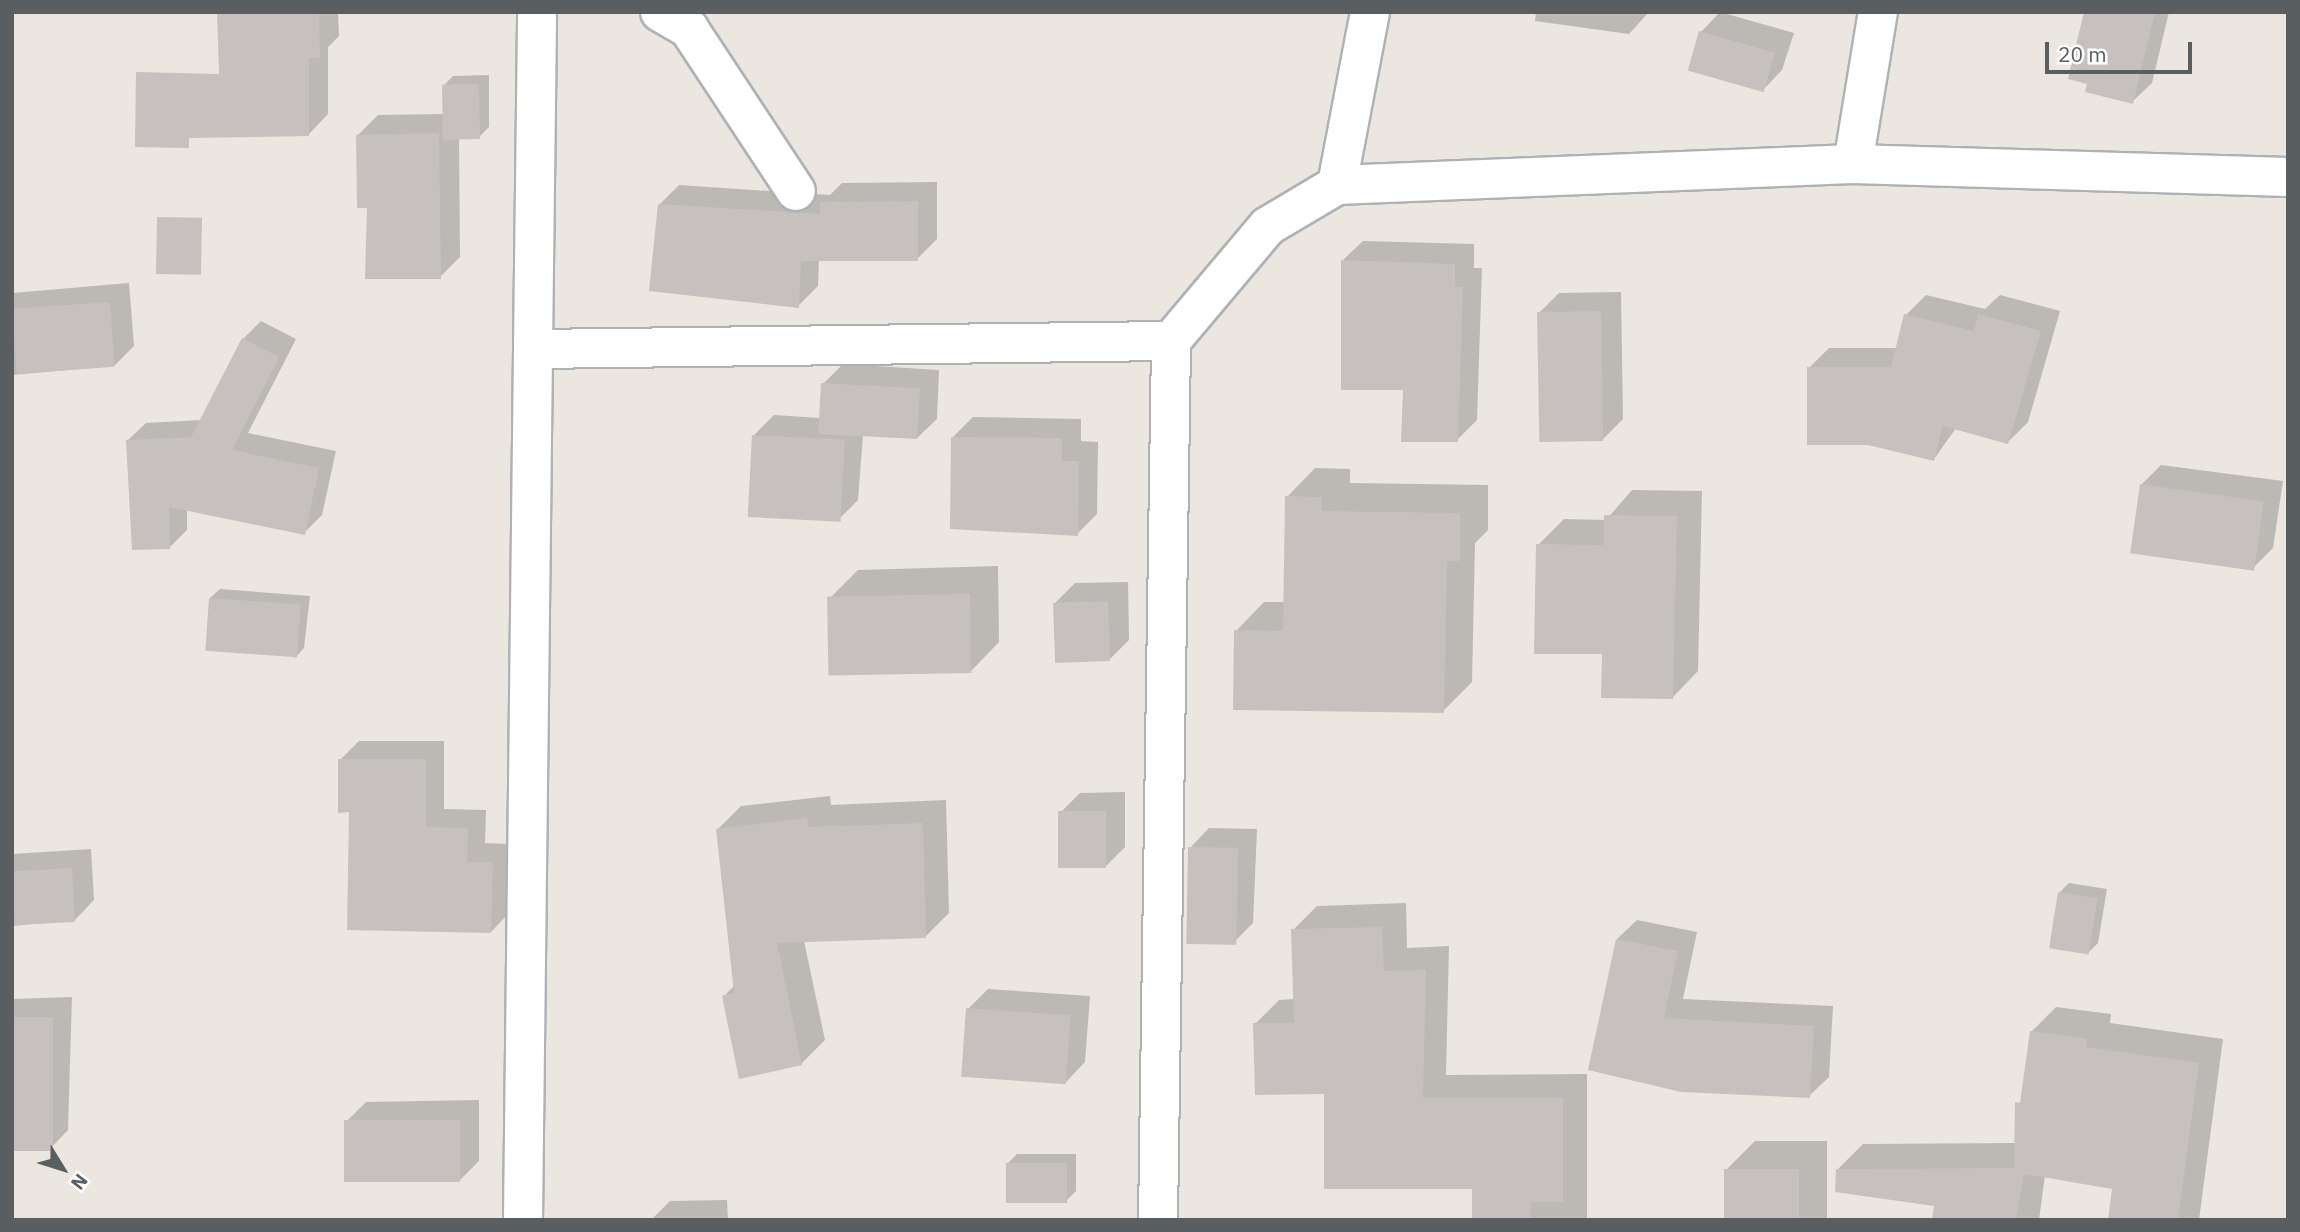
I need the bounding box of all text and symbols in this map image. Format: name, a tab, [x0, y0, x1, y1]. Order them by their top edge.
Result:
scale bar	[2048, 28, 2195, 72]
text: 20 m	[2058, 40, 2107, 68]
north arrow	[28, 1134, 98, 1204]
text: N	[66, 1169, 93, 1195]

